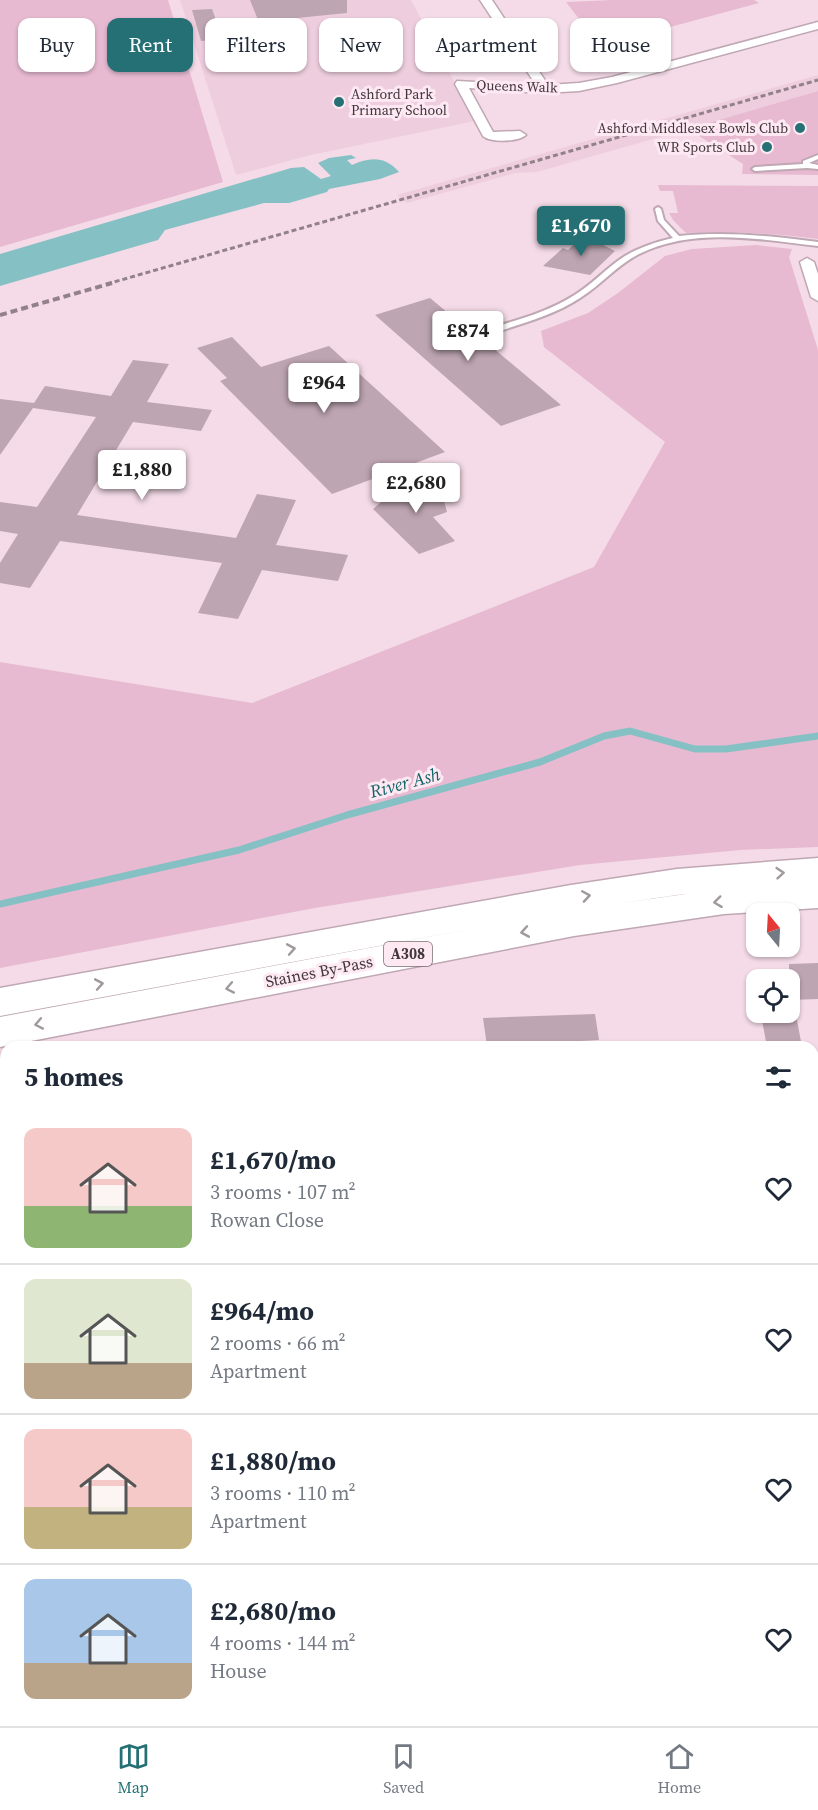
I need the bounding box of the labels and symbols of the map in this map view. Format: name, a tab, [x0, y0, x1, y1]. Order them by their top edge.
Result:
street label: Queens Walk	[476, 75, 558, 97]
place label: Ashford Park Primary School	[351, 84, 447, 120]
marker: Ashford Park Primary School	[332, 95, 346, 109]
place label: Ashford Middlesex Bowls Club	[598, 118, 788, 138]
marker: Ashford Middlesex Bowls Club	[793, 121, 807, 135]
place label: WR Sports Club	[657, 137, 755, 157]
marker: WR Sports Club	[760, 140, 774, 154]
pin: £1,670	[532, 206, 630, 257]
pin: £874	[432, 311, 504, 362]
pin: £964	[288, 363, 360, 414]
pin: £1,880	[93, 450, 191, 501]
pin: £2,680	[367, 463, 465, 514]
water label: River Ash	[366, 761, 443, 804]
one-way arrow	[775, 866, 784, 879]
one-way arrow	[581, 890, 591, 902]
one-way arrow	[713, 895, 722, 907]
north arrow	[746, 903, 800, 957]
one-way arrow	[520, 925, 530, 938]
road number: A308	[384, 942, 432, 966]
one-way arrow	[285, 943, 295, 956]
street label: Staines By-Pass	[263, 950, 375, 992]
one-way arrow	[94, 978, 104, 991]
one-way arrow	[226, 981, 236, 994]
one-way arrow	[34, 1017, 44, 1030]

